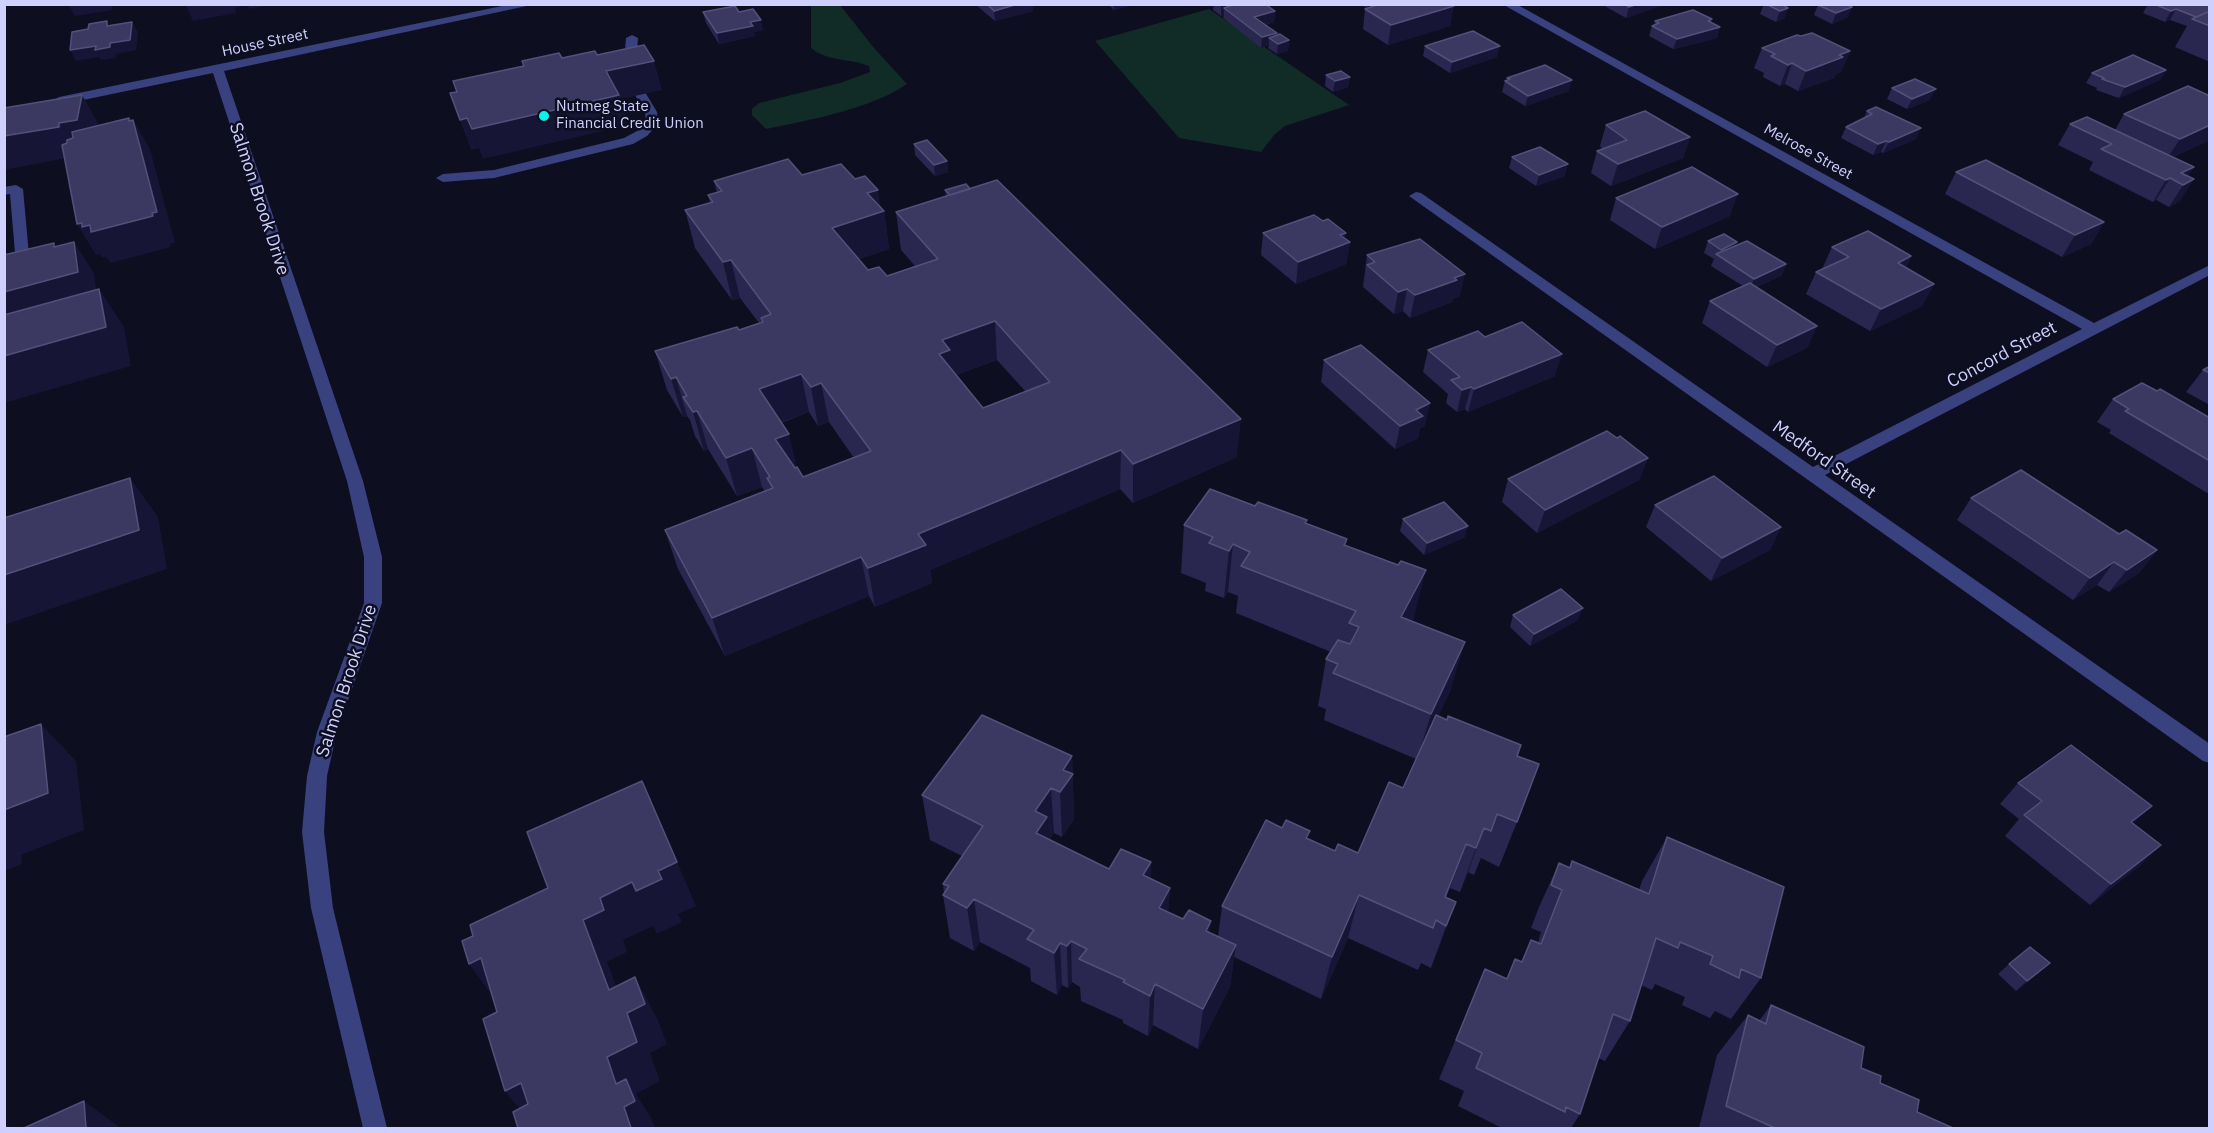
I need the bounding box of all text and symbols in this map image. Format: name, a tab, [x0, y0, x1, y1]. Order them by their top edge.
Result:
street label: House Street	[220, 25, 310, 61]
place label: Nutmeg State Financial Credit Union	[556, 98, 704, 133]
marker: Nutmeg State Financial Credit Union	[537, 109, 551, 123]
street label: Salmon Brook Drive	[224, 120, 294, 278]
street label: Melrose Street	[1761, 120, 1855, 184]
street label: Concord Street	[1943, 317, 2061, 393]
street label: Medford Street	[1768, 416, 1880, 504]
street label: Salmon Brook Drive	[312, 602, 382, 760]

